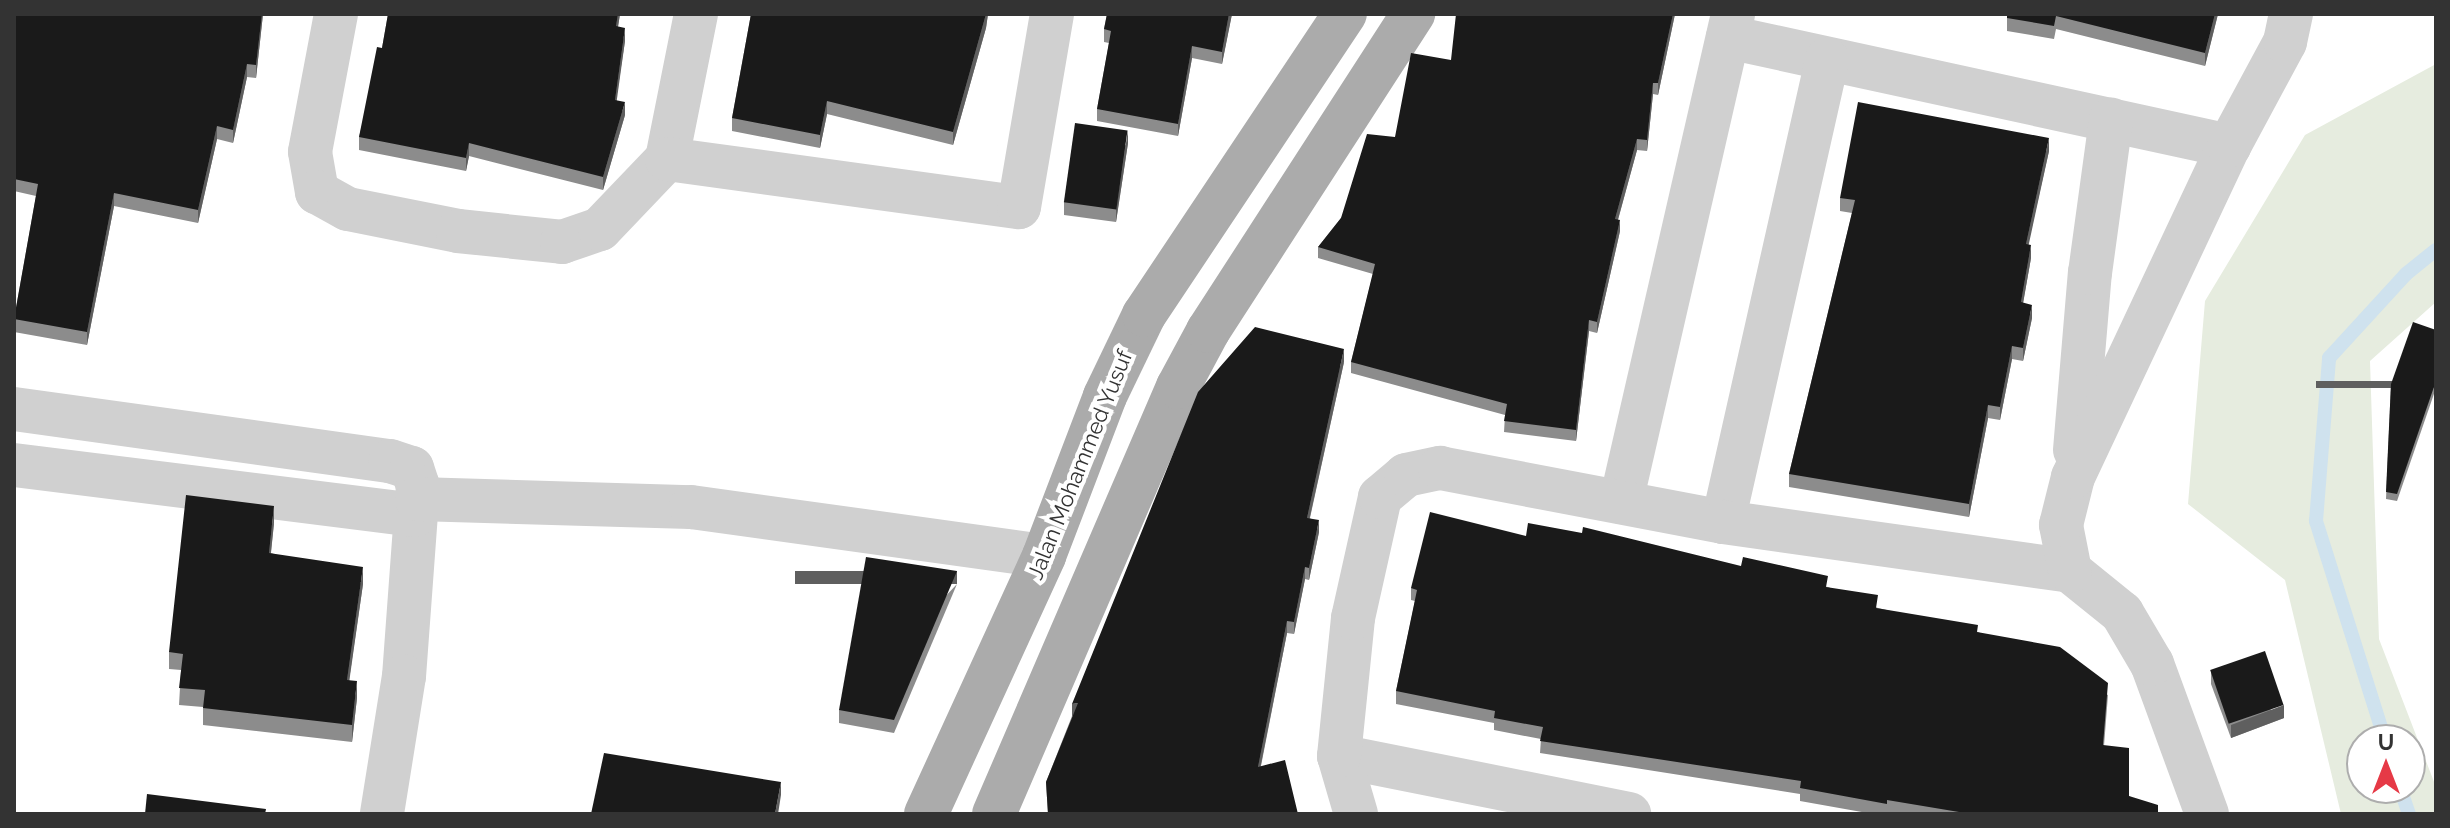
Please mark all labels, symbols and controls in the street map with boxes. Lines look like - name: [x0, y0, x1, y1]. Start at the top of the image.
- street label: Jalan Mohammed Yusuf: [1022, 346, 1138, 584]
- north arrow: [2346, 724, 2426, 804]
- text: U: [2378, 729, 2394, 755]

